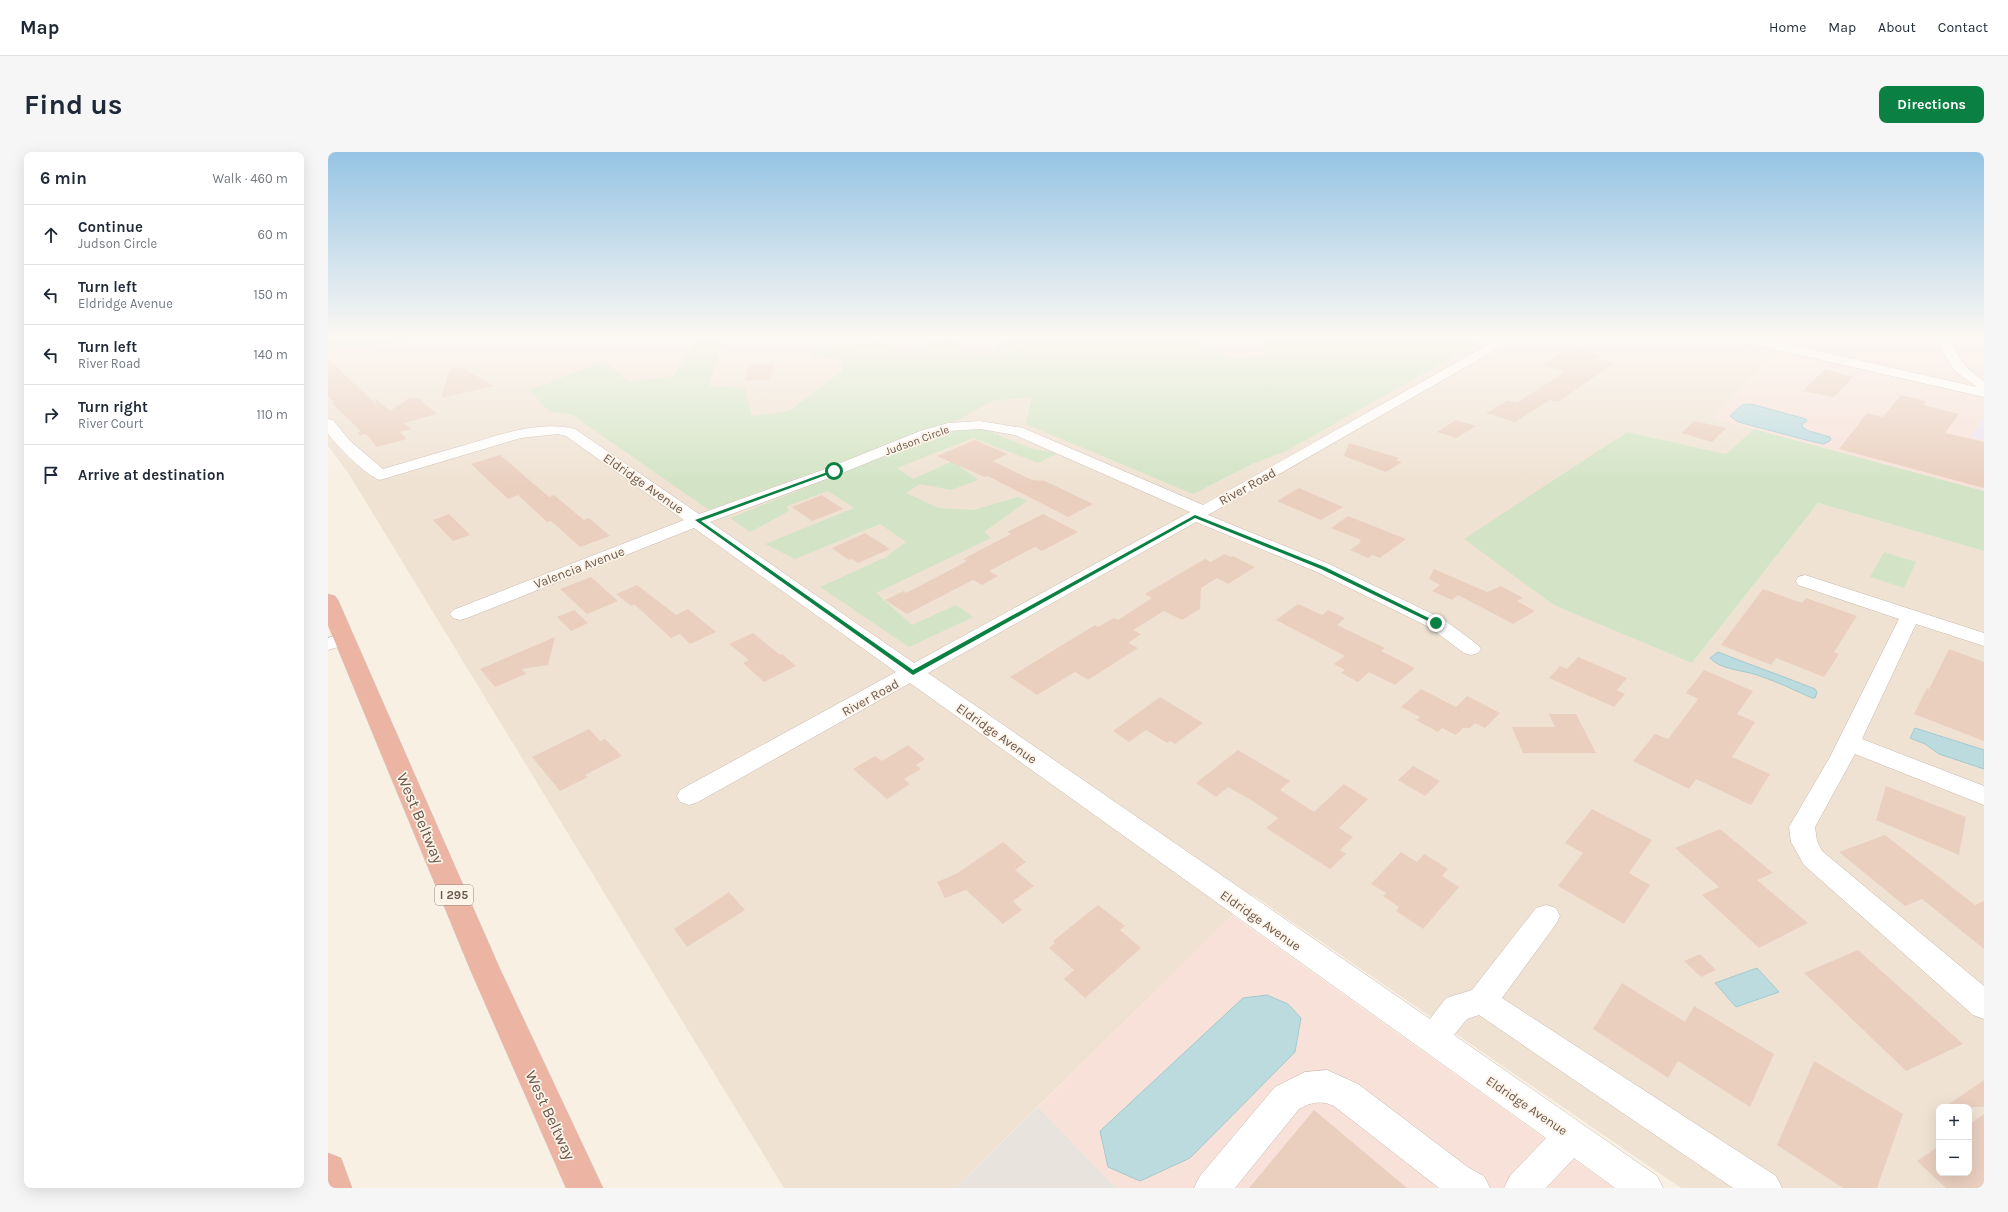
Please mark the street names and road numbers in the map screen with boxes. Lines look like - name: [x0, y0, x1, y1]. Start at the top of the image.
- street label: Judson Circle: [883, 423, 951, 458]
- street label: Eldridge Avenue: [601, 450, 687, 517]
- street label: River Road: [1216, 465, 1278, 508]
- street label: Valencia Avenue: [532, 543, 627, 592]
- street label: River Road: [839, 676, 901, 719]
- street label: Eldridge Avenue: [954, 700, 1040, 767]
- street label: West Beltway: [393, 770, 448, 867]
- road number: I 295: [435, 885, 473, 905]
- street label: Eldridge Avenue: [1218, 887, 1304, 954]
- street label: West Beltway: [521, 1067, 580, 1164]
- street label: Eldridge Avenue: [1483, 1073, 1570, 1138]

